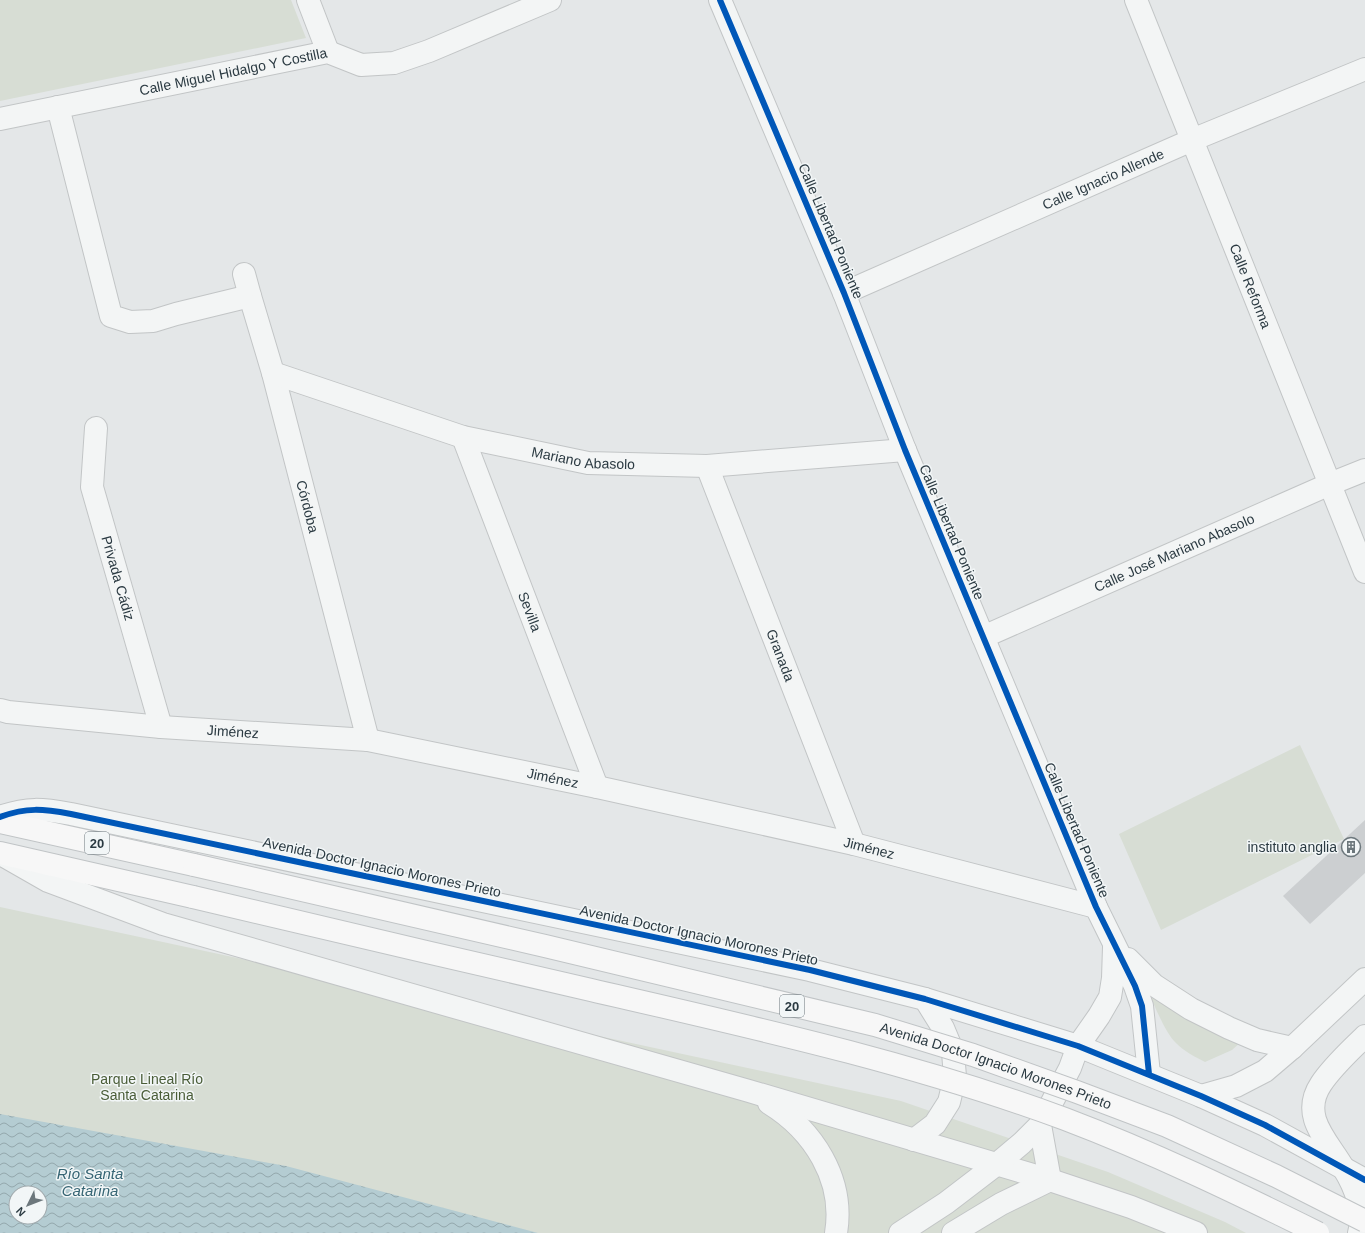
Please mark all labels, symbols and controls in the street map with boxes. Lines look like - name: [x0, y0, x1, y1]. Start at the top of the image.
- street label: Calle Miguel Hidalgo Y Costilla: [138, 44, 329, 98]
- street label: Calle Ignacio Allende: [1040, 145, 1166, 213]
- street label: Calle Libertad Poniente: [795, 161, 867, 301]
- street label: Calle Reforma: [1226, 241, 1275, 331]
- street label: Mariano Abasolo: [530, 443, 635, 472]
- street label: Calle Libertad Poniente: [916, 462, 988, 602]
- street label: Córdoba: [293, 478, 322, 535]
- street label: Calle José Mariano Abasolo: [1092, 510, 1257, 595]
- street label: Privada Cádiz: [98, 534, 138, 622]
- street label: Sevilla: [515, 589, 545, 634]
- street label: Granada: [763, 627, 798, 684]
- street label: Jiménez: [206, 722, 259, 741]
- street label: Calle Libertad Poniente: [1041, 760, 1113, 900]
- street label: Jiménez: [526, 765, 580, 791]
- road number: 20: [85, 832, 109, 854]
- street label: Avenida Doctor Ignacio Morones Prieto: [261, 834, 503, 900]
- street label: Jiménez: [842, 834, 896, 862]
- building icon: instituto anglia: [1340, 836, 1362, 858]
- place label: instituto anglia: [1247, 839, 1337, 855]
- street label: Avenida Doctor Ignacio Morones Prieto: [578, 902, 820, 968]
- road number: 20: [780, 995, 804, 1017]
- street label: Avenida Doctor Ignacio Morones Prieto: [878, 1019, 1114, 1112]
- park label: Parque Lineal Río Santa Catarina: [91, 1071, 203, 1103]
- water label: Río Santa Catarina: [57, 1165, 123, 1199]
- north arrow: [8, 1185, 48, 1225]
- text: N: [14, 1205, 28, 1219]

